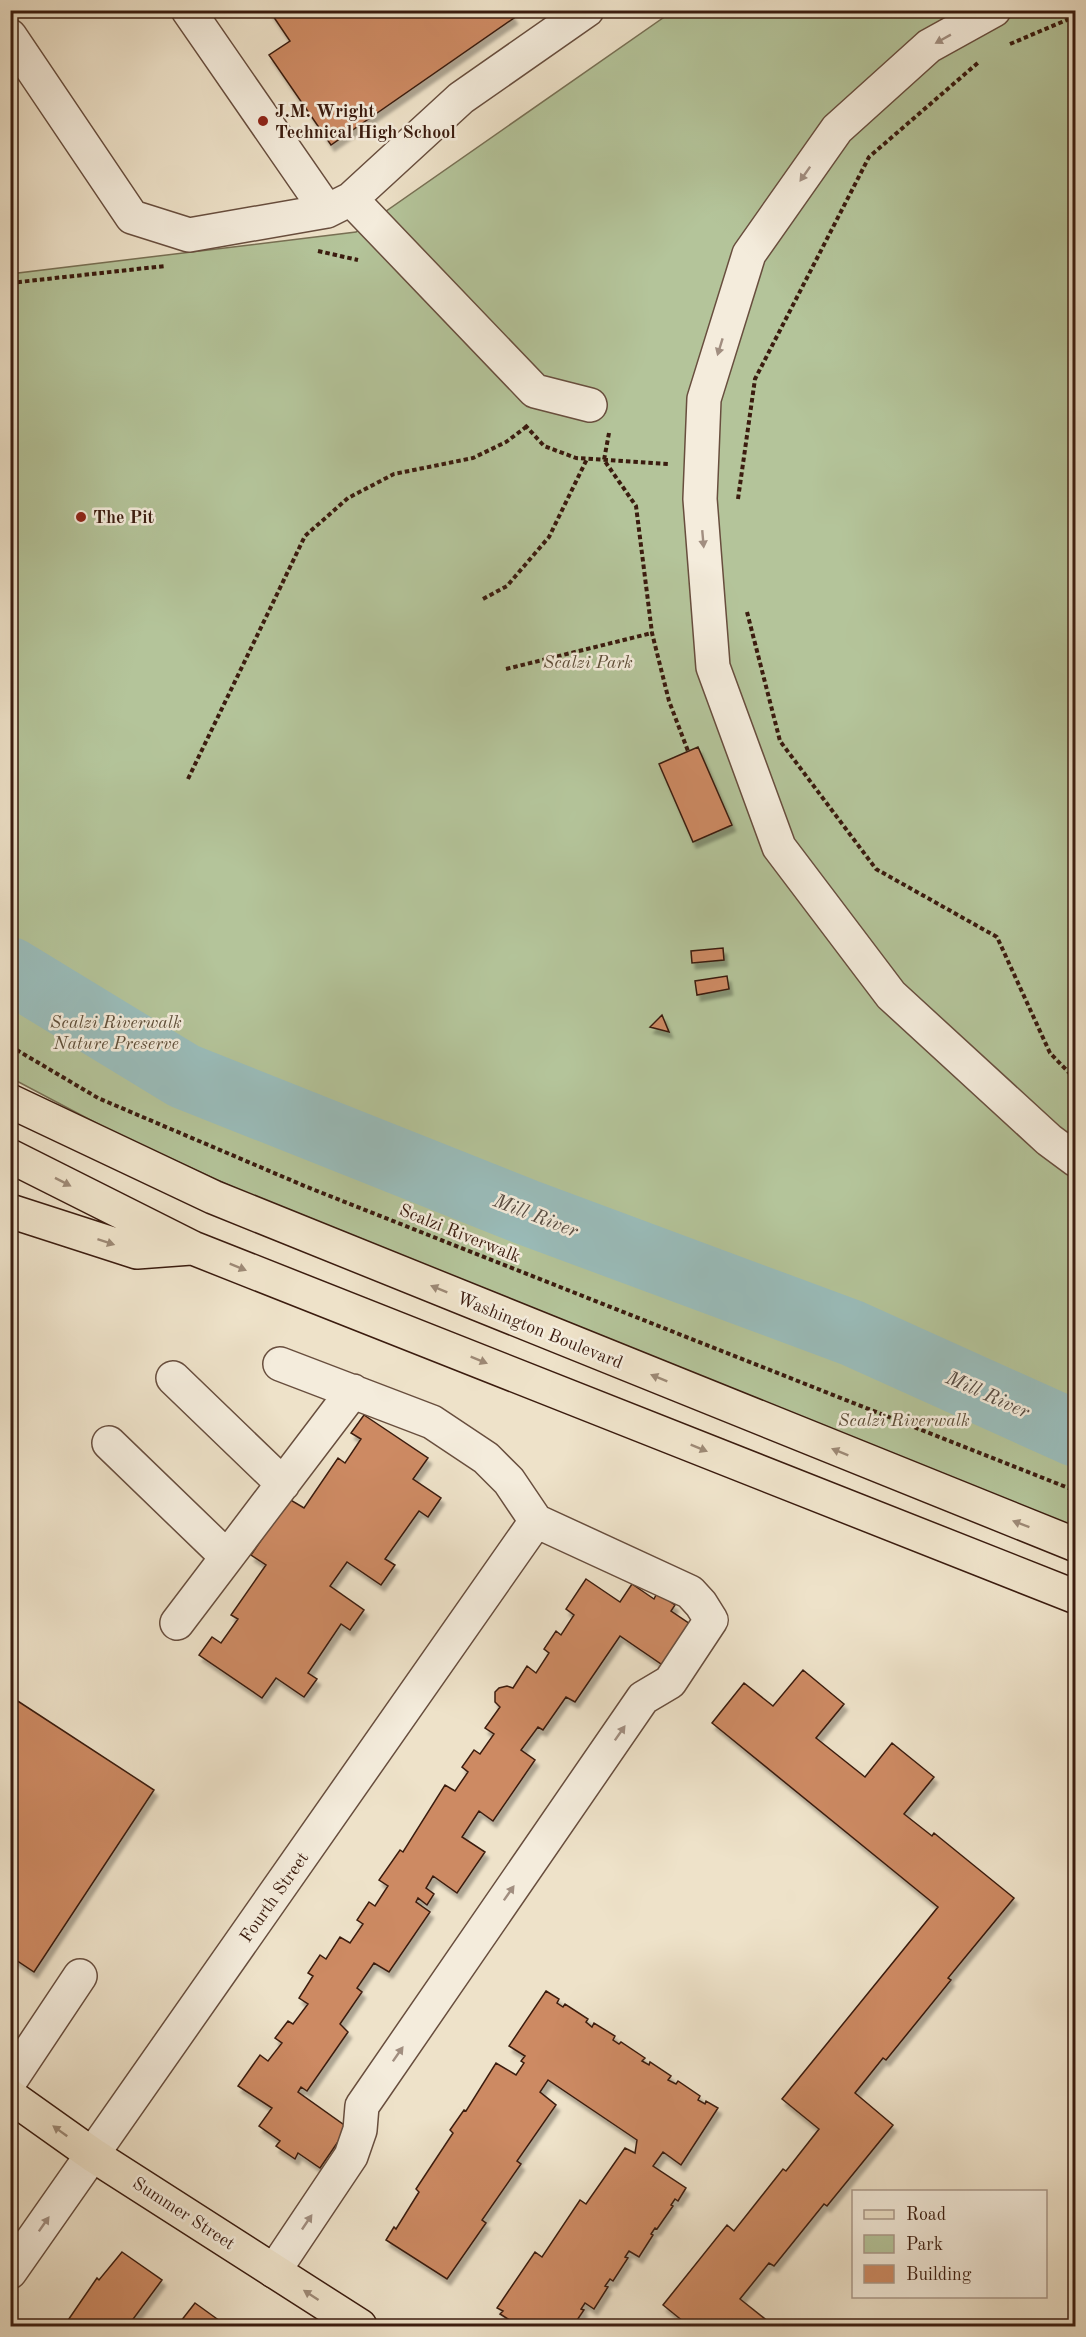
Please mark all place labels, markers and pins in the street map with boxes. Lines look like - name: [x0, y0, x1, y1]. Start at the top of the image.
- place label: J.M. Wright Technical High School: [275, 103, 456, 142]
- marker: J.M. Wright Technical High School: [256, 114, 270, 128]
- place label: The Pit: [93, 509, 154, 527]
- marker: The Pit: [74, 510, 88, 524]

